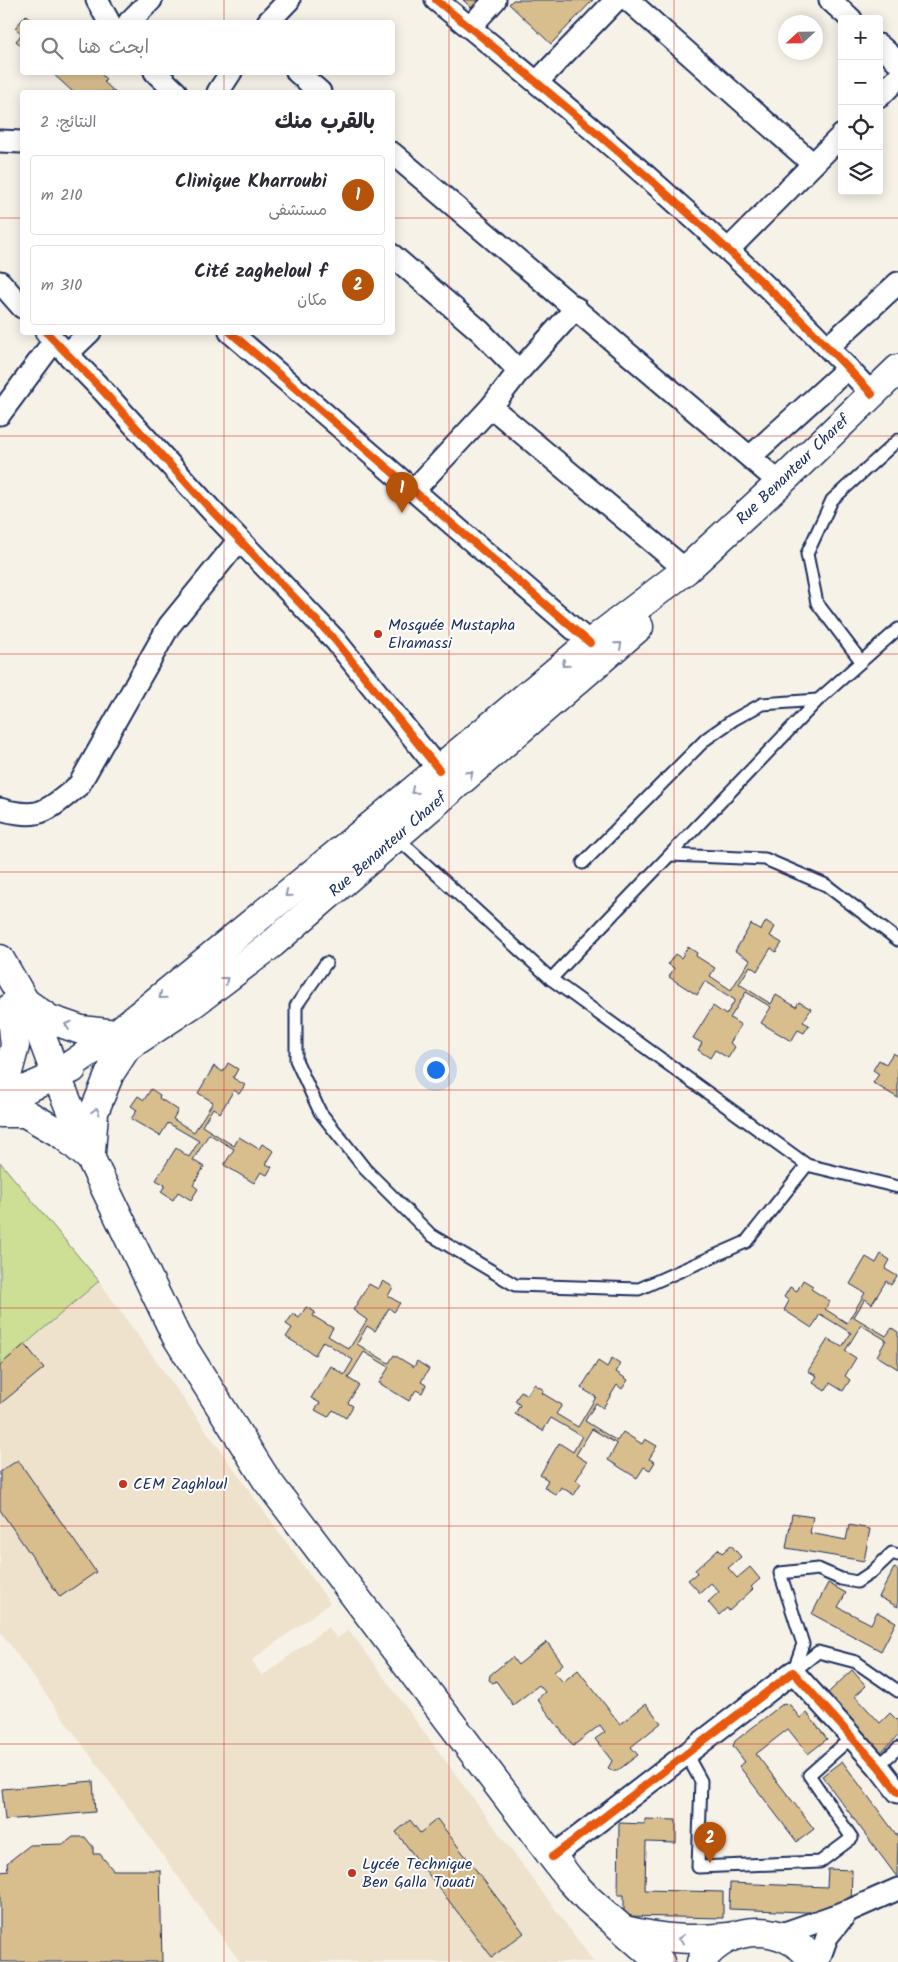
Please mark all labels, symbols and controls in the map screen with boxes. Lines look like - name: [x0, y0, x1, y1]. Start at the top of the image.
- north arrow: [778, 15, 823, 60]
- map controls: [838, 15, 883, 195]
- button: +: [838, 15, 883, 60]
- search box: [20, 20, 395, 75]
- text: ابحث هنا: [78, 33, 149, 63]
- icon: search: [38, 34, 66, 62]
- button: −: [838, 60, 883, 105]
- button: locate: [838, 105, 883, 150]
- text: بالقرب منك: [275, 106, 375, 139]
- text: النتائج: 2: [40, 110, 97, 135]
- button: layers: [838, 150, 883, 195]
- text: Clinique Kharroubi: [175, 167, 327, 197]
- text: 210 m: [41, 183, 83, 208]
- text: 1: [356, 183, 360, 208]
- text: مستشفى: [268, 198, 327, 223]
- text: Cité zagheloul f: [194, 257, 327, 287]
- text: 310 m: [41, 273, 82, 298]
- text: 2: [353, 273, 363, 298]
- text: مكان: [297, 288, 327, 313]
- street label: Rue Benanteur Charef: [731, 408, 857, 531]
- pin: 1: [386, 472, 418, 513]
- place label: Mosquée Mustapha Elramassi: [388, 613, 515, 656]
- marker: Mosquée Mustapha Elramassi: [372, 628, 384, 640]
- one-way arrow: [613, 641, 622, 650]
- one-way arrow: [562, 658, 571, 667]
- one-way arrow: [464, 771, 473, 780]
- street label: Rue Benanteur Charef: [323, 785, 454, 904]
- one-way arrow: [410, 785, 419, 794]
- one-way arrow: [285, 888, 294, 896]
- one-way arrow: [219, 977, 229, 986]
- one-way arrow: [159, 991, 168, 999]
- one-way arrow: [65, 1021, 73, 1031]
- your location: [423, 1057, 449, 1083]
- one-way arrow: [90, 1107, 100, 1115]
- place label: CEM Zaghloul: [133, 1472, 227, 1497]
- marker: CEM Zaghloul: [117, 1478, 129, 1490]
- pin: 2: [694, 1822, 726, 1863]
- place label: Lycée Technique Ben Galla Touati: [362, 1852, 476, 1895]
- marker: Lycée Technique Ben Galla Touati: [346, 1867, 358, 1879]
- one-way arrow: [677, 1934, 685, 1945]

